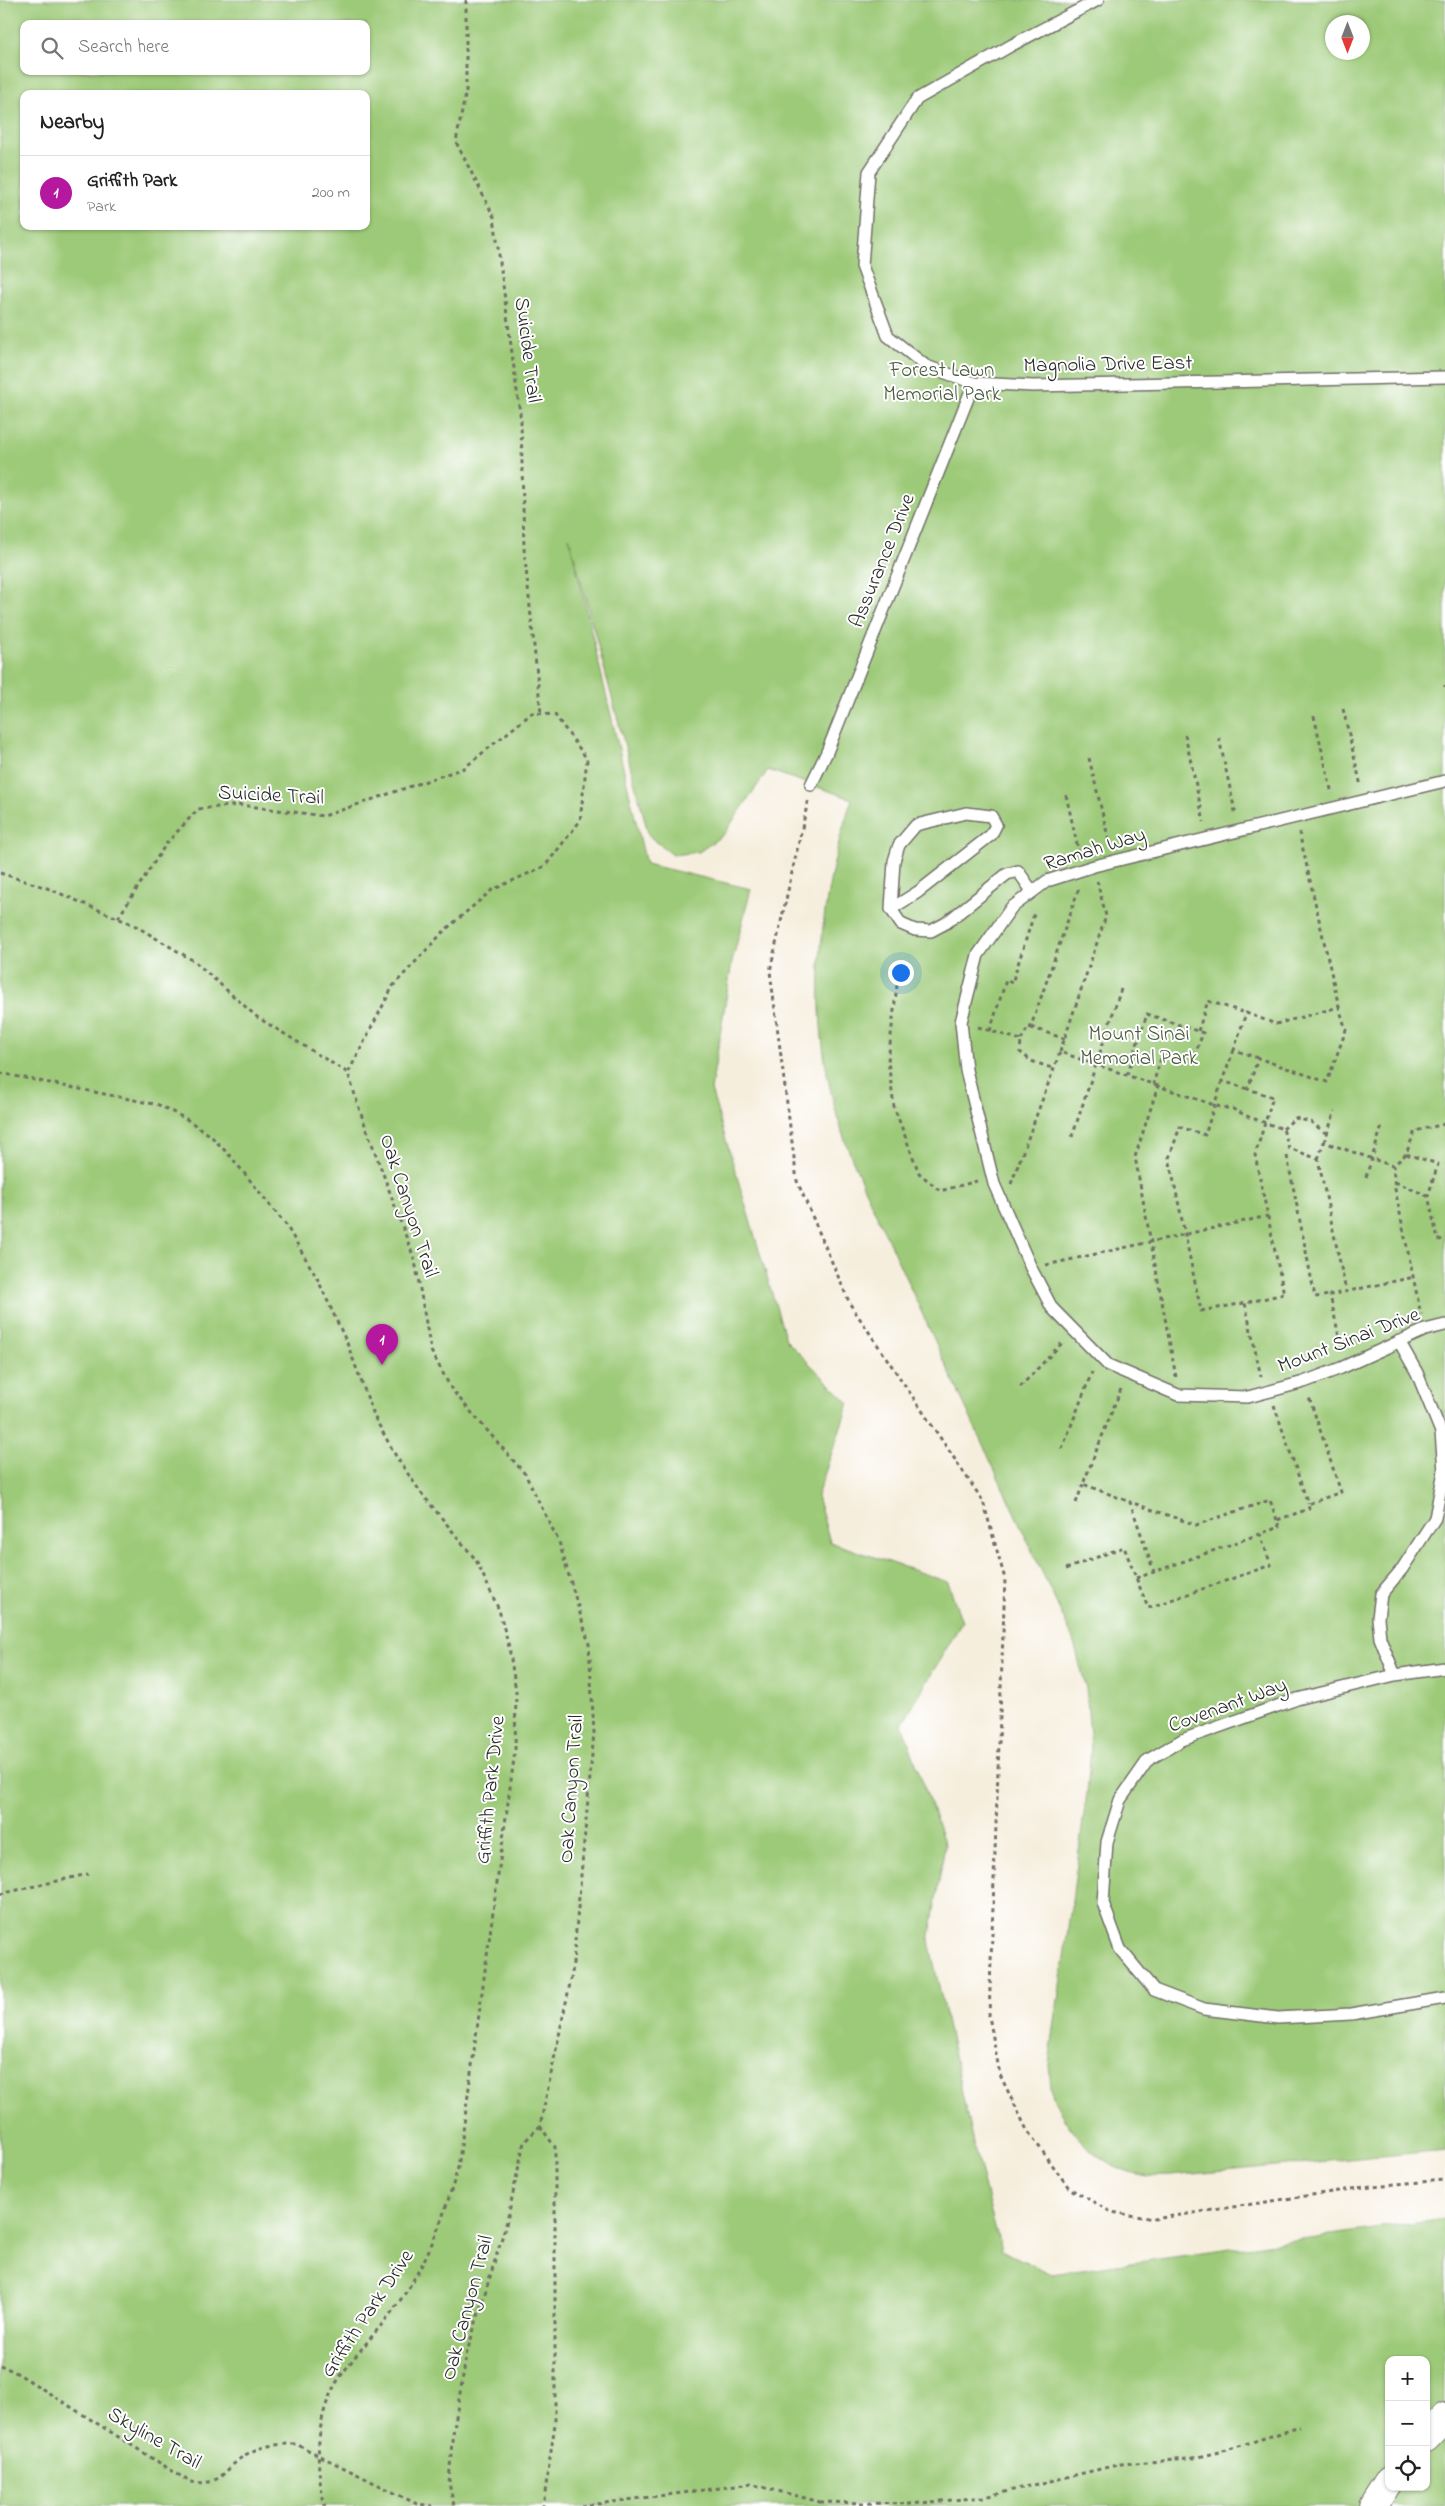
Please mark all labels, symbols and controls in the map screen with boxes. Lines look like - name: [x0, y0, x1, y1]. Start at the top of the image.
- north arrow: [1325, 15, 1370, 60]
- search box: [20, 20, 370, 75]
- icon: search: [38, 34, 66, 62]
- text: Search here: [78, 34, 169, 61]
- text: Nearby: [40, 108, 104, 138]
- text: Griffith Park: [87, 168, 177, 195]
- text: 1: [53, 181, 59, 205]
- text: 200 m: [312, 181, 350, 205]
- text: Park: [87, 195, 116, 219]
- street label: Suicide Trail: [506, 296, 548, 404]
- street label: Magnolia Drive East: [1023, 349, 1193, 383]
- park label: Forest Lawn Memorial Park: [883, 356, 1002, 410]
- street label: Assurance Drive: [842, 489, 924, 633]
- street label: Suicide Trail: [217, 778, 325, 814]
- street label: Ramah Way: [1040, 820, 1150, 882]
- your location: [888, 960, 914, 986]
- park label: Mount Sinai Memorial Park: [1080, 1020, 1199, 1074]
- street label: Oak Canyon Trail: [369, 1131, 445, 1282]
- street label: Mount Sinai Drive: [1274, 1300, 1425, 1382]
- pin: 1: [366, 1324, 398, 1365]
- street label: Covenant Way: [1164, 1671, 1292, 1743]
- street label: Griffith Park Drive: [468, 1714, 514, 1866]
- street label: Oak Canyon Trail: [552, 1714, 594, 1864]
- street label: Oak Canyon Trail: [434, 2232, 504, 2384]
- street label: Griffith Park Drive: [314, 2243, 422, 2384]
- map controls: [1385, 2356, 1430, 2491]
- button: +: [1385, 2356, 1430, 2401]
- street label: Skyline Trail: [101, 2400, 206, 2480]
- button: −: [1385, 2401, 1430, 2446]
- button: locate: [1385, 2446, 1430, 2491]

